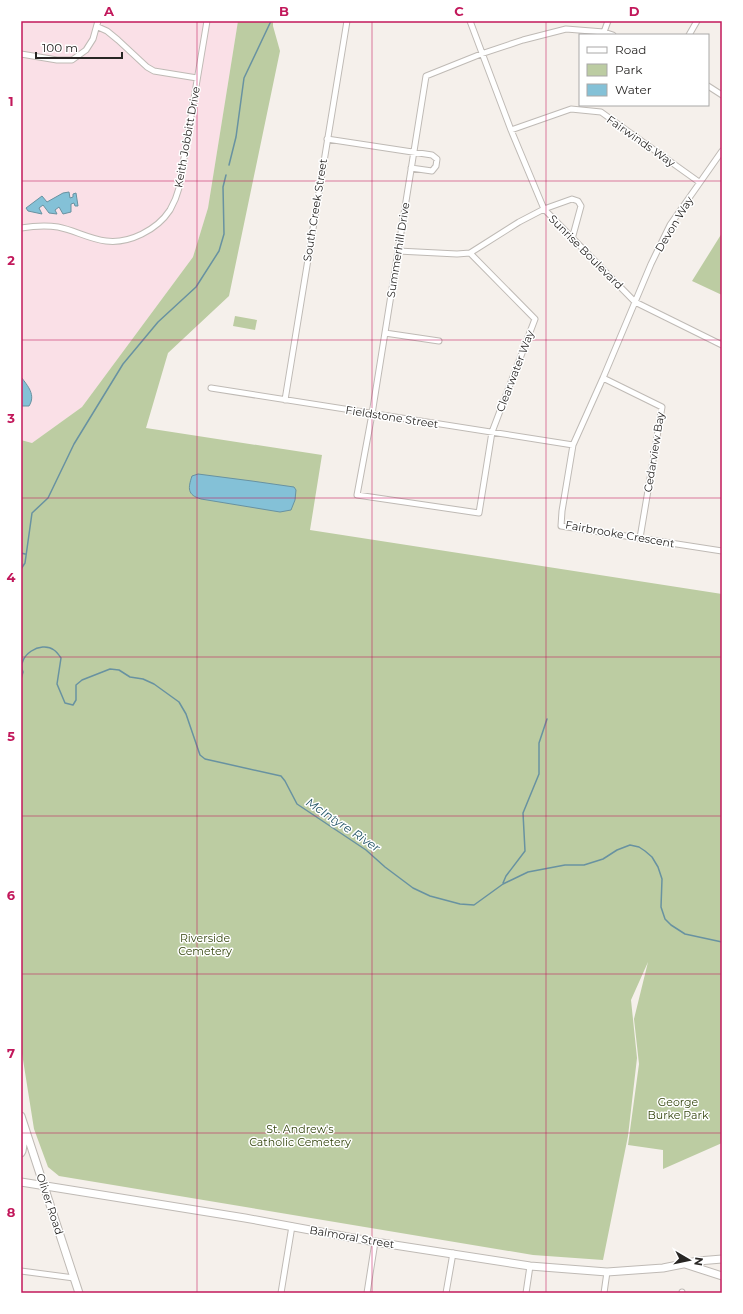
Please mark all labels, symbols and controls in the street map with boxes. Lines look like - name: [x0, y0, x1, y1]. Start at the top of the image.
- text: A: [103, 3, 115, 19]
- text: B: [279, 3, 289, 19]
- text: C: [454, 3, 464, 19]
- text: D: [629, 3, 640, 19]
- scale bar: [36, 34, 122, 60]
- legend: [579, 34, 709, 106]
- text: 100 m: [42, 40, 78, 55]
- text: Road: [615, 42, 646, 57]
- text: Park: [615, 62, 643, 77]
- text: Water: [615, 82, 652, 97]
- street label: Keith Jobbitt Drive: [171, 85, 203, 189]
- text: 1: [8, 93, 14, 109]
- street label: Fairwinds Way: [604, 112, 678, 170]
- street label: South Creek Street: [300, 157, 330, 262]
- street label: Devon Way: [652, 194, 696, 254]
- street label: Summerhill Drive: [384, 201, 413, 299]
- street label: Sunrise Boulevard: [546, 212, 626, 292]
- text: 2: [7, 252, 15, 268]
- street label: Clearwater Way: [493, 328, 537, 414]
- street label: Fieldstone Street: [345, 403, 440, 431]
- text: 3: [6, 410, 15, 426]
- street label: Cedarview Bay: [641, 411, 667, 493]
- street label: Fairbrooke Crescent: [564, 518, 676, 551]
- text: 4: [7, 569, 16, 585]
- text: 5: [7, 728, 15, 744]
- water label: McIntyre River: [303, 794, 383, 855]
- text: 6: [7, 887, 16, 903]
- park label: Riverside Cemetery: [178, 931, 232, 958]
- text: 7: [7, 1045, 15, 1061]
- park label: George Burke Park: [647, 1095, 709, 1122]
- park label: St. Andrew's Catholic Cemetery: [249, 1122, 351, 1149]
- street label: Oliver Road: [34, 1172, 66, 1236]
- text: 8: [7, 1204, 16, 1220]
- street label: Balmoral Street: [308, 1223, 396, 1251]
- north arrow: [669, 1240, 709, 1280]
- text: N: [691, 1256, 706, 1267]

